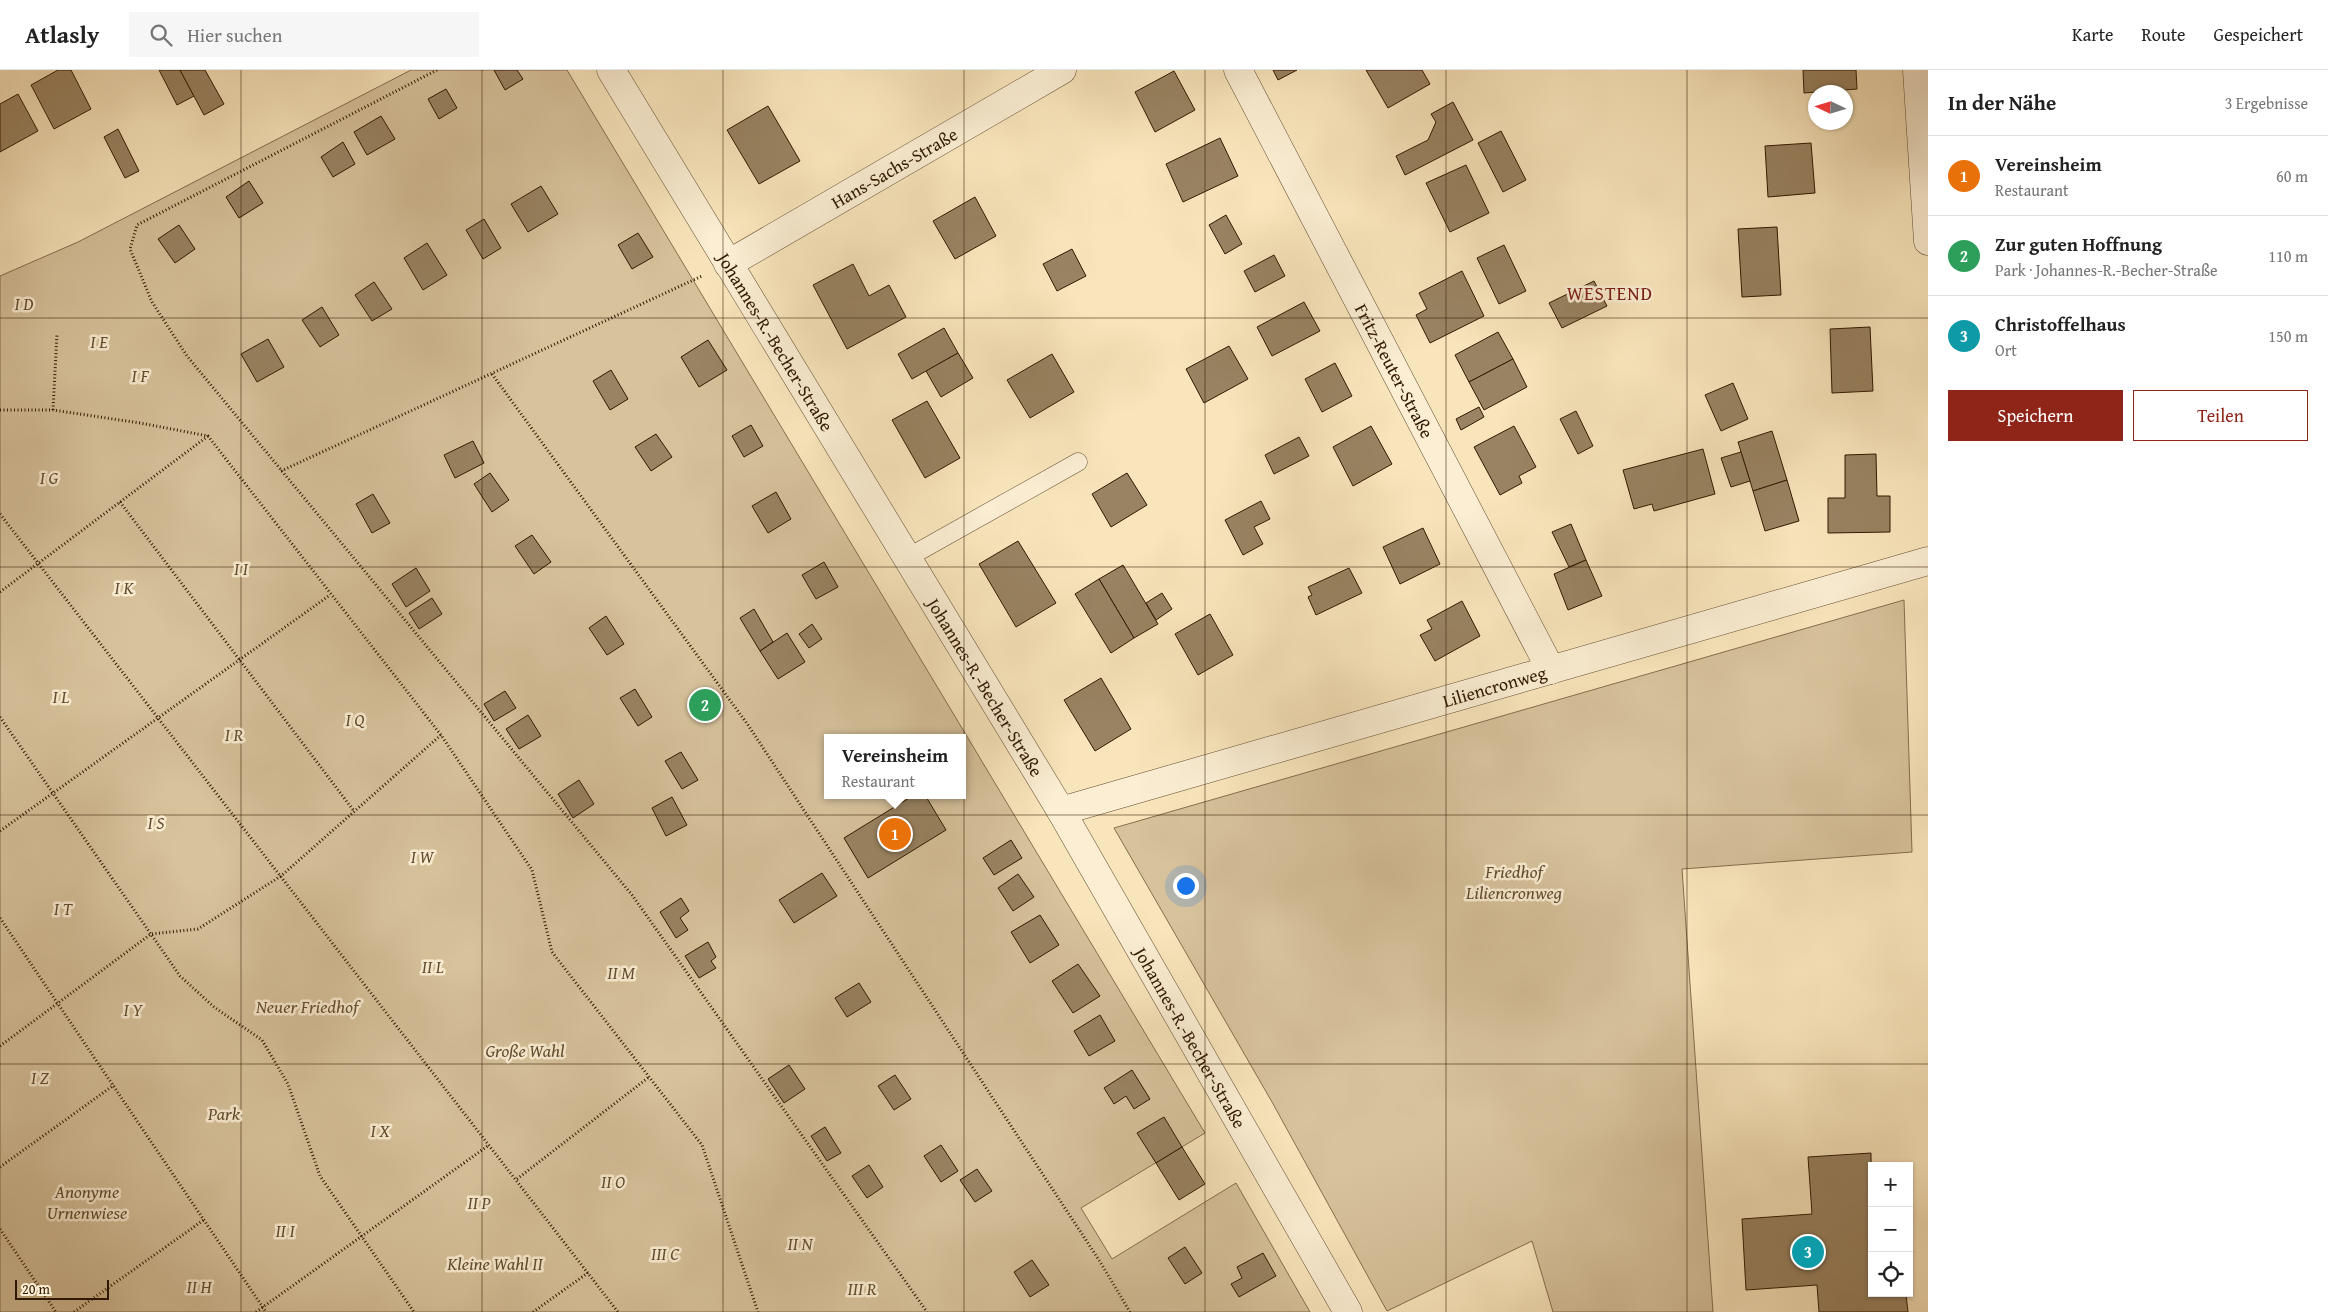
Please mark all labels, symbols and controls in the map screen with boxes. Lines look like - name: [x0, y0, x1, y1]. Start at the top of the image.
- search box: [129, 12, 479, 57]
- text: Atlasly: [25, 17, 99, 52]
- icon: search: [147, 21, 175, 49]
- text: Hier suchen: [187, 21, 282, 49]
- text: Karte: [2072, 21, 2113, 48]
- text: Route: [2141, 21, 2186, 48]
- text: Gespeichert: [2214, 21, 2303, 48]
- north arrow: [1808, 85, 1853, 130]
- text: In der Nähe: [1948, 87, 2056, 118]
- text: 3 Ergebnisse: [2225, 91, 2308, 115]
- street label: Hans-Sachs-Straße: [826, 120, 962, 215]
- text: Vereinsheim: [1995, 150, 2102, 178]
- text: 1: [1960, 164, 1968, 188]
- text: 60 m: [2276, 164, 2308, 188]
- text: Restaurant: [1995, 178, 2069, 202]
- text: Zur guten Hoffnung: [1995, 230, 2162, 258]
- text: 2: [1960, 244, 1968, 268]
- text: 110 m: [2268, 244, 2308, 268]
- street label: Johannes-R.-Becher-Straße: [710, 246, 841, 436]
- text: Park · Johannes-R.-Becher-Straße: [1995, 258, 2218, 282]
- district label: WESTEND: [1567, 279, 1653, 307]
- park label: I D: [15, 290, 33, 317]
- street label: Fritz-Reuter-Straße: [1348, 298, 1441, 443]
- text: Christoffelhaus: [1995, 310, 2126, 338]
- text: 3: [1960, 324, 1968, 348]
- text: 150 m: [2268, 324, 2308, 348]
- park label: I E: [90, 328, 108, 355]
- text: Ort: [1995, 338, 2017, 362]
- park label: I F: [132, 362, 149, 389]
- button: Speichern: [1948, 390, 2123, 441]
- button: Teilen: [2133, 390, 2308, 441]
- park label: I G: [40, 464, 59, 491]
- park label: I I: [234, 555, 249, 582]
- park label: I K: [115, 574, 134, 601]
- street label: Johannes-R.-Becher-Straße: [920, 591, 1050, 782]
- street label: Liliencronweg: [1439, 658, 1549, 714]
- park label: I L: [52, 683, 70, 710]
- pin: 2: [689, 686, 721, 724]
- park label: I Q: [346, 706, 365, 733]
- park label: I R: [225, 721, 244, 748]
- popup: [824, 734, 966, 799]
- text: Vereinsheim: [842, 741, 948, 769]
- text: Restaurant: [842, 769, 915, 793]
- park label: I S: [148, 809, 164, 836]
- pin: 1: [879, 815, 911, 853]
- park label: I W: [411, 843, 434, 870]
- park label: Friedhof Liliencronweg: [1465, 858, 1562, 906]
- your location: [1173, 873, 1199, 899]
- park label: I T: [54, 895, 74, 922]
- street label: Johannes-R.-Becher-Straße: [1127, 940, 1253, 1133]
- park label: II L: [422, 953, 444, 980]
- park label: II M: [607, 959, 635, 986]
- park label: Neuer Friedhof: [255, 993, 362, 1020]
- park label: I Y: [124, 996, 143, 1023]
- park label: Große Wahl: [485, 1037, 565, 1064]
- park label: I Z: [31, 1064, 50, 1091]
- park label: Park: [207, 1100, 241, 1127]
- park label: I X: [370, 1117, 390, 1144]
- map controls: [1868, 1162, 1913, 1297]
- button: +: [1868, 1162, 1913, 1207]
- park label: II O: [601, 1168, 625, 1195]
- park label: Anonyme Urnenwiese: [47, 1178, 127, 1226]
- park label: II P: [468, 1189, 491, 1216]
- button: −: [1868, 1207, 1913, 1252]
- park label: II I: [275, 1217, 295, 1244]
- park label: II N: [788, 1230, 814, 1257]
- pin: 3: [1792, 1233, 1824, 1271]
- park label: III C: [651, 1240, 680, 1267]
- park label: Kleine Wahl II: [446, 1250, 544, 1277]
- button: locate: [1868, 1252, 1913, 1297]
- park label: II H: [186, 1273, 212, 1300]
- park label: III R: [848, 1275, 877, 1302]
- scale bar: [15, 1277, 109, 1300]
- text: 20 m: [22, 1279, 50, 1299]

